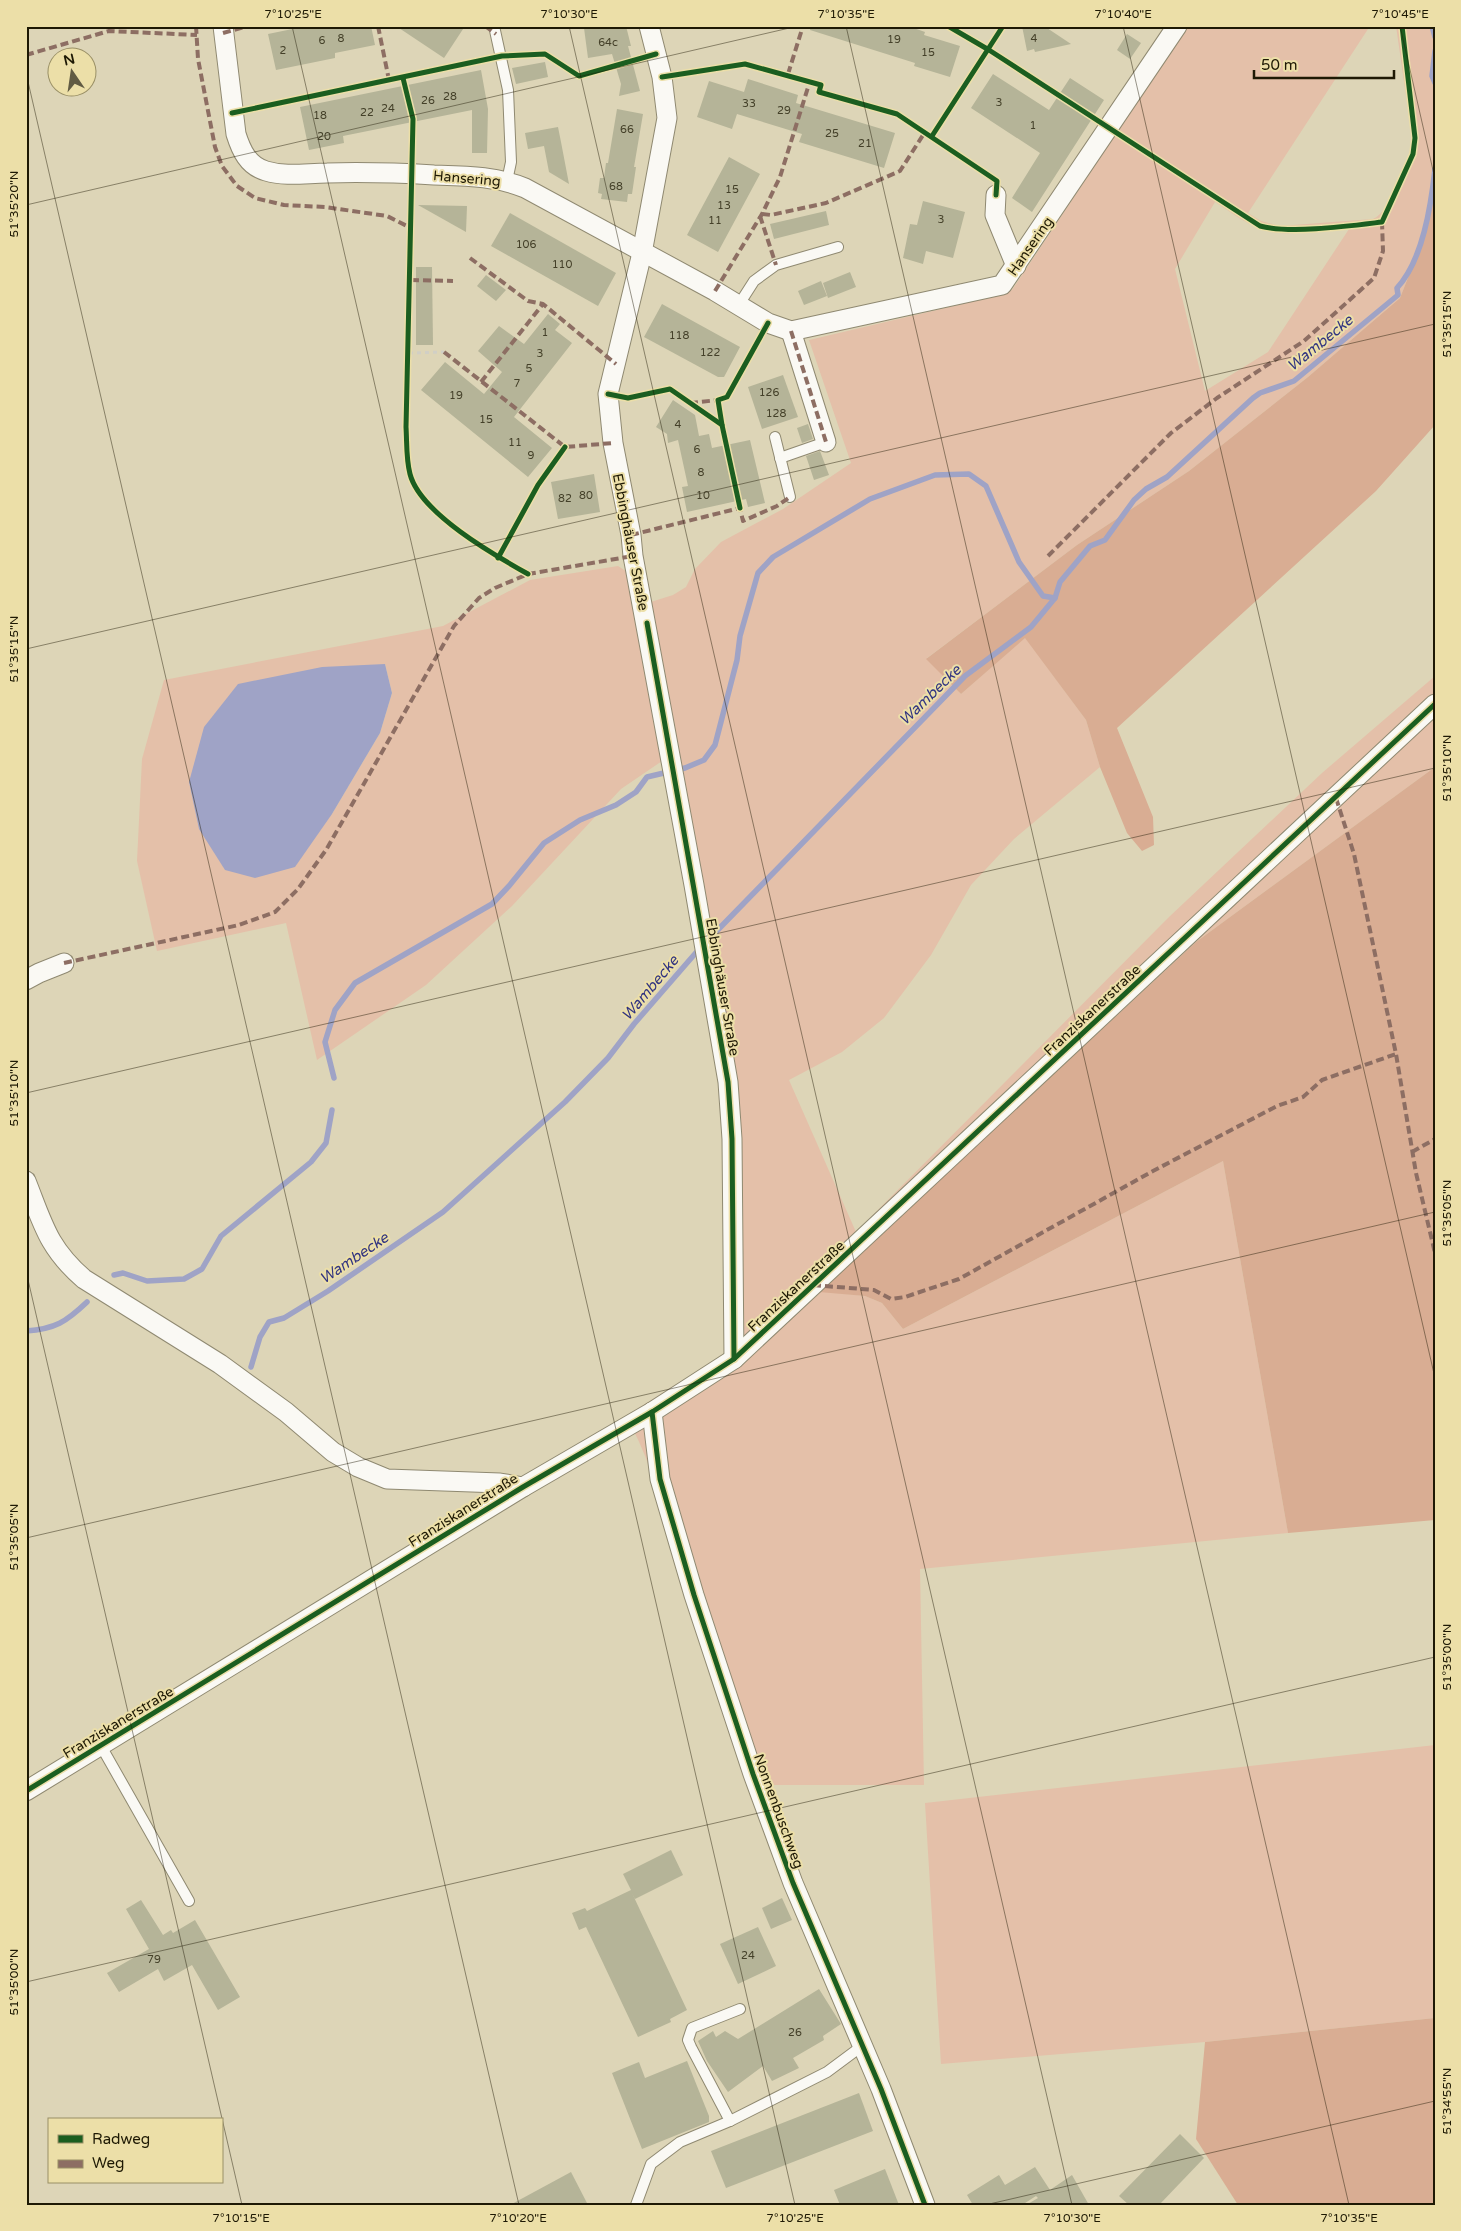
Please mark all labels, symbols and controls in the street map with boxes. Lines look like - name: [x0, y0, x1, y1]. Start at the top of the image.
- text: 7°10'25"E: [264, 7, 322, 21]
- text: 7°10'30"E: [540, 7, 598, 21]
- text: 7°10'35"E: [817, 7, 875, 21]
- text: 7°10'40"E: [1094, 7, 1152, 21]
- text: 7°10'45"E: [1371, 7, 1429, 21]
- house number: 8: [338, 32, 345, 45]
- house number: 4: [1031, 32, 1038, 45]
- house number: 19: [887, 33, 901, 46]
- house number: 6: [319, 34, 326, 47]
- house number: 64c: [598, 36, 618, 49]
- house number: 2: [280, 44, 287, 57]
- house number: 15: [921, 46, 935, 59]
- north arrow: [48, 48, 98, 98]
- scale bar: [1254, 48, 1394, 80]
- text: N: [62, 50, 77, 69]
- text: 50 m: [1261, 56, 1298, 74]
- house number: 28: [443, 90, 457, 103]
- house number: 26: [421, 94, 435, 107]
- house number: 3: [996, 96, 1003, 109]
- house number: 33: [742, 97, 756, 110]
- house number: 24: [381, 102, 395, 115]
- house number: 29: [777, 104, 791, 117]
- house number: 22: [360, 106, 374, 119]
- house number: 18: [313, 109, 327, 122]
- house number: 1: [1030, 119, 1036, 132]
- house number: 66: [620, 123, 634, 136]
- house number: 25: [825, 127, 839, 140]
- house number: 20: [317, 130, 331, 143]
- house number: 21: [858, 137, 872, 150]
- street label: Hansering: [432, 167, 501, 190]
- text: 51°35'20"N: [7, 171, 21, 238]
- house number: 68: [609, 180, 623, 193]
- house number: 15: [725, 183, 739, 196]
- house number: 13: [717, 199, 731, 212]
- house number: 3: [938, 213, 945, 226]
- house number: 11: [708, 214, 722, 227]
- street label: Hansering: [1004, 214, 1057, 279]
- house number: 106: [516, 238, 536, 251]
- house number: 110: [552, 258, 572, 271]
- text: 51°35'15"N: [1440, 291, 1454, 358]
- water label: Wambecke: [1284, 310, 1358, 375]
- house number: 1: [542, 326, 548, 339]
- house number: 118: [669, 329, 689, 342]
- house number: 122: [700, 346, 720, 359]
- house number: 3: [537, 347, 544, 360]
- house number: 5: [526, 362, 533, 375]
- house number: 7: [514, 377, 521, 390]
- house number: 126: [759, 386, 779, 399]
- house number: 19: [449, 389, 463, 402]
- house number: 128: [766, 407, 786, 420]
- house number: 15: [479, 413, 493, 426]
- house number: 4: [675, 418, 682, 431]
- house number: 11: [508, 436, 522, 449]
- house number: 6: [694, 443, 701, 456]
- house number: 9: [528, 449, 535, 462]
- house number: 8: [698, 466, 705, 479]
- street label: Ebbinghäuser Straße: [609, 472, 652, 612]
- house number: 80: [579, 489, 593, 502]
- house number: 10: [696, 489, 710, 502]
- house number: 82: [558, 492, 572, 505]
- text: 51°35'15"N: [7, 616, 21, 683]
- water label: Wambecke: [895, 660, 966, 729]
- text: 51°35'10"N: [1440, 735, 1454, 802]
- street label: Ebbinghäuser Straße: [702, 917, 743, 1057]
- water label: Wambecke: [618, 951, 683, 1024]
- street label: Franziskanerstraße: [1040, 961, 1144, 1060]
- text: 51°35'10"N: [7, 1060, 21, 1127]
- text: 51°35'05"N: [1440, 1180, 1454, 1247]
- water label: Wambecke: [316, 1228, 393, 1288]
- street label: Franziskanerstraße: [744, 1237, 848, 1336]
- street label: Franziskanerstraße: [405, 1470, 521, 1551]
- text: 51°35'05"N: [7, 1504, 21, 1571]
- text: 51°35'00"N: [1440, 1624, 1454, 1691]
- street label: Franziskanerstraße: [60, 1683, 177, 1762]
- street label: Nonnenbuschweg: [750, 1752, 807, 1871]
- text: 51°35'00"N: [7, 1949, 21, 2016]
- house number: 24: [741, 1949, 755, 1962]
- house number: 79: [147, 1953, 161, 1966]
- house number: 26: [788, 2026, 802, 2039]
- text: 51°34'55"N: [1440, 2068, 1454, 2135]
- legend: [48, 2118, 222, 2184]
- text: Radweg: [92, 2130, 150, 2148]
- text: Weg: [92, 2154, 124, 2172]
- text: 7°10'15"E: [212, 2211, 270, 2225]
- text: 7°10'20"E: [489, 2211, 547, 2225]
- text: 7°10'25"E: [766, 2211, 824, 2225]
- text: 7°10'30"E: [1043, 2211, 1101, 2225]
- text: 7°10'35"E: [1320, 2211, 1378, 2225]

